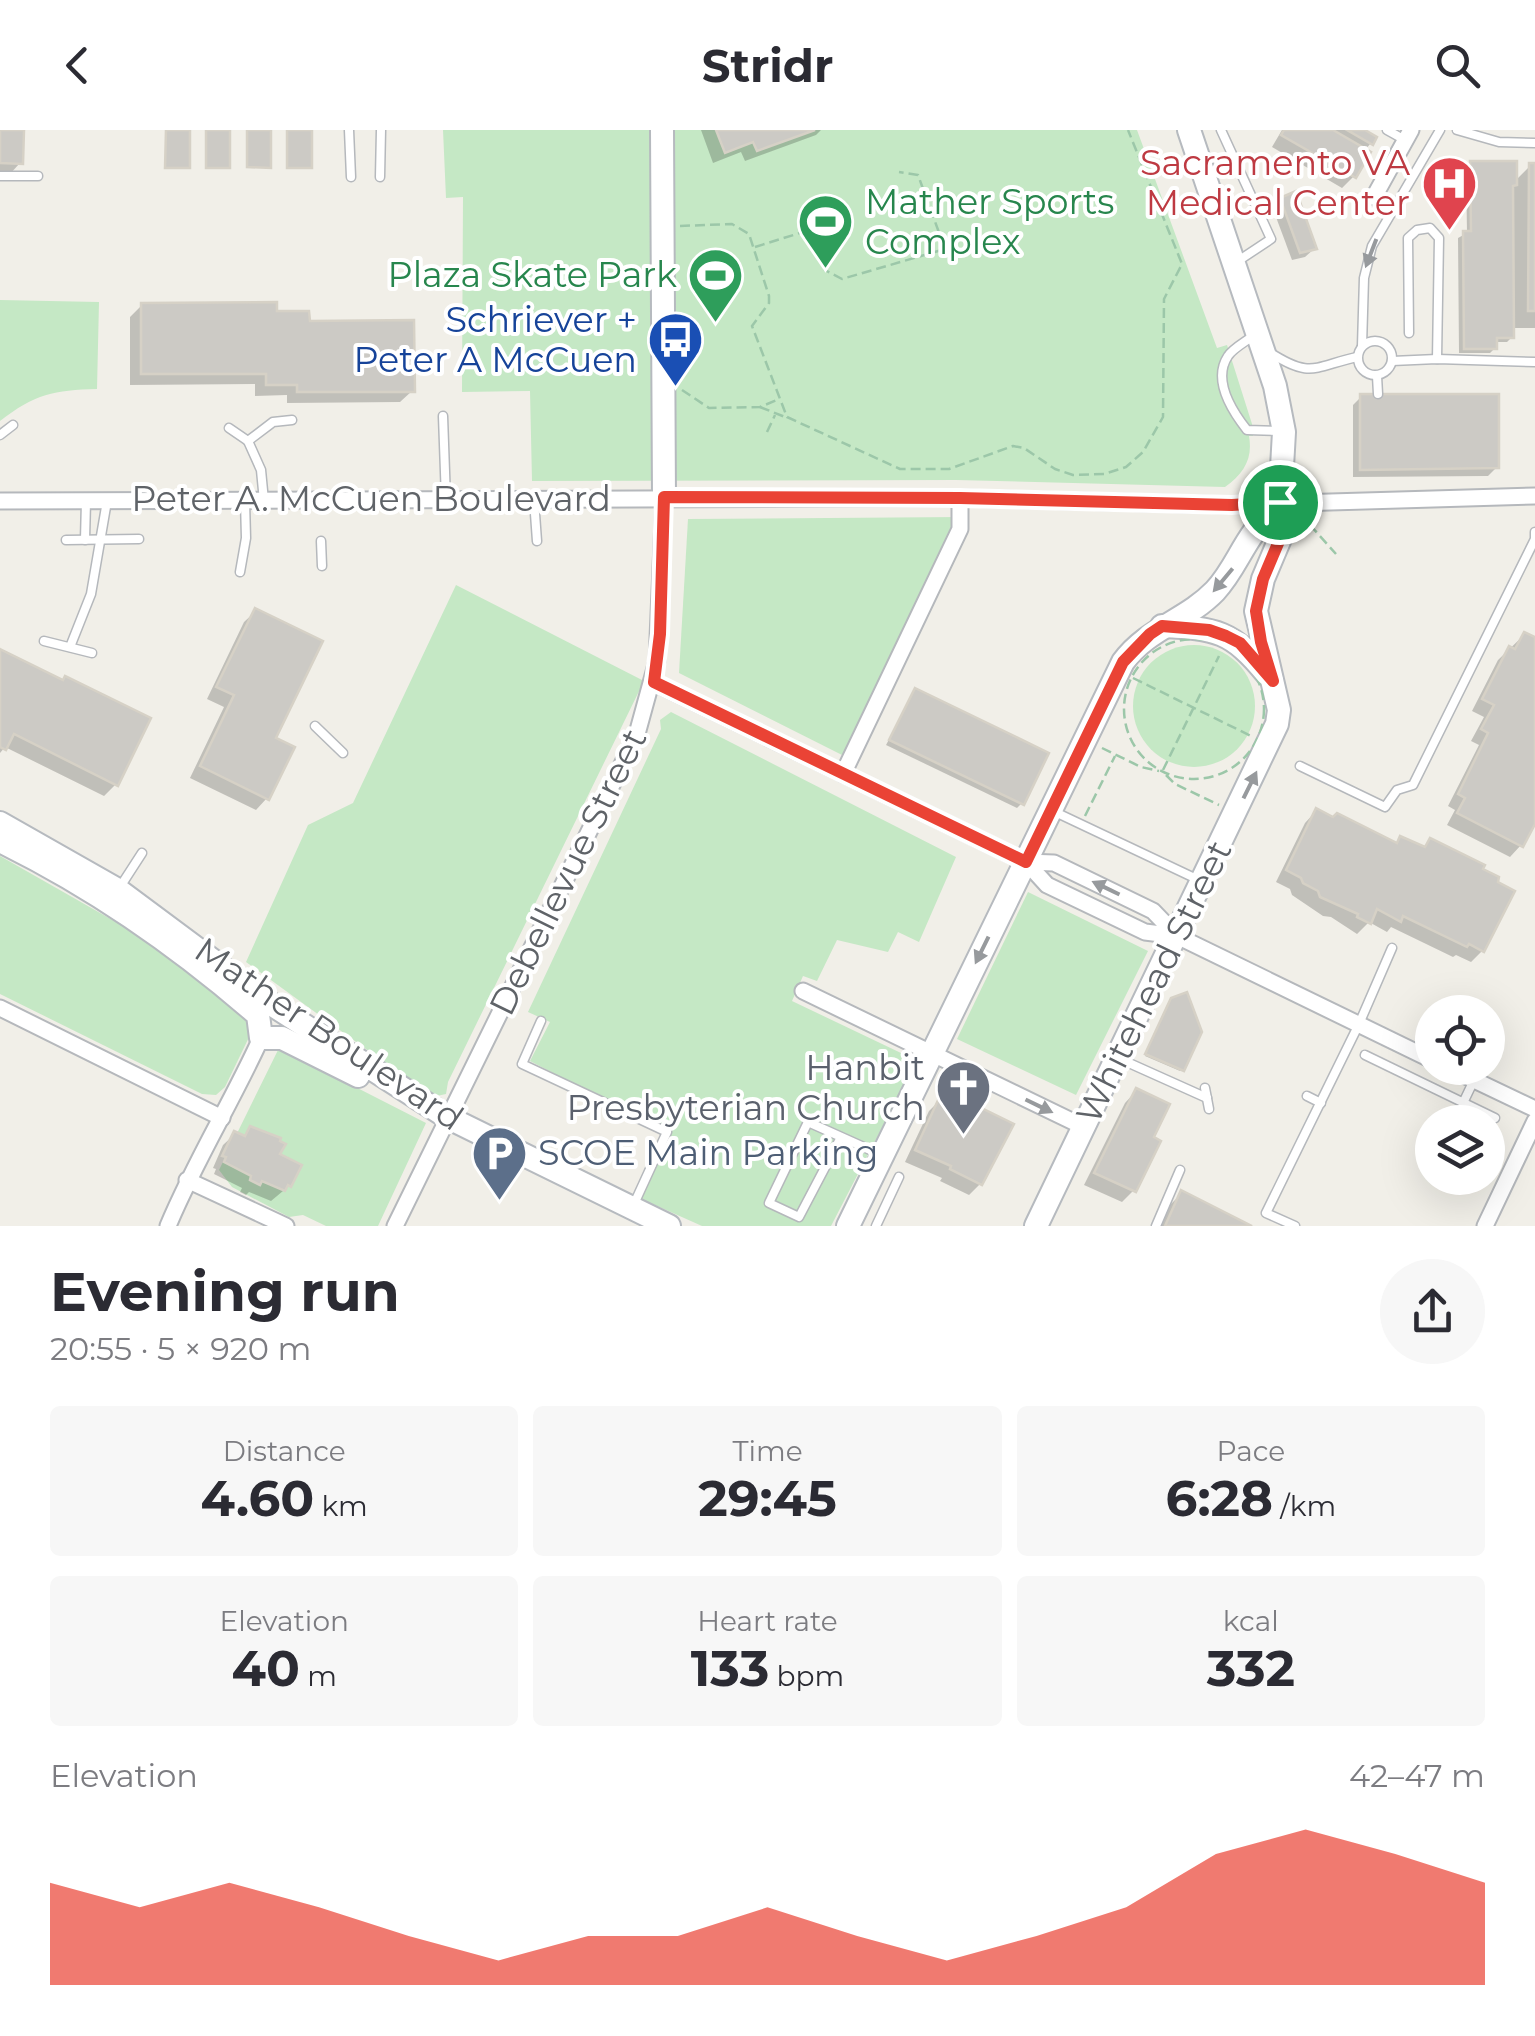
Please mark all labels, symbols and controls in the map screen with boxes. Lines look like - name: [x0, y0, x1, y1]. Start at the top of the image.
- icon: back: [50, 38, 105, 93]
- text: Stridr: [702, 38, 833, 93]
- icon: search: [1430, 38, 1485, 93]
- place label: Sacramento VA Medical Center: [1140, 141, 1411, 224]
- hospital icon: Sacramento VA Medical Center: [1419, 153, 1479, 232]
- place label: Mather Sports Complex: [865, 180, 1114, 263]
- sports icon: Mather Sports Complex: [796, 192, 856, 271]
- one-way arrow: [1363, 238, 1379, 268]
- sports icon: Plaza Skate Park: [686, 245, 746, 324]
- place label: Plaza Skate Park: [388, 253, 677, 296]
- place label: Schriever + Peter A McCuen: [353, 298, 637, 381]
- bus stop icon: Schriever + Peter A McCuen: [646, 310, 706, 389]
- pin: [1238, 460, 1323, 545]
- icon: arrive: [1253, 475, 1308, 530]
- street label: Peter A. McCuen Boulevard: [131, 477, 611, 520]
- one-way arrow: [1213, 568, 1234, 593]
- street label: Debellevue Street: [480, 722, 656, 1022]
- one-way arrow: [1241, 770, 1258, 799]
- street label: Whitehead Street: [1066, 833, 1241, 1130]
- one-way arrow: [1092, 880, 1121, 897]
- street label: Mather Boulevard: [187, 928, 472, 1139]
- one-way arrow: [974, 935, 991, 964]
- map controls: [1415, 995, 1505, 1195]
- button: locate: [1415, 995, 1505, 1085]
- place label: Hanbit Presbyterian Church: [566, 1046, 925, 1129]
- church icon: Hanbit Presbyterian Church: [934, 1058, 994, 1137]
- one-way arrow: [1024, 1097, 1053, 1114]
- button: layers: [1415, 1105, 1505, 1195]
- parking icon: SCOE Main Parking: [469, 1123, 529, 1202]
- place label: SCOE Main Parking: [538, 1131, 878, 1174]
- text: Evening run: [50, 1258, 400, 1325]
- button: share: [1380, 1259, 1485, 1364]
- text: 20:55 · 5 × 920 m: [50, 1329, 311, 1368]
- text: Distance: [223, 1434, 346, 1468]
- text: Time: [732, 1434, 803, 1468]
- text: Pace: [1217, 1434, 1285, 1468]
- text: 4.60: [201, 1468, 314, 1529]
- text: 29:45: [698, 1468, 837, 1529]
- text: 6:28: [1166, 1468, 1273, 1529]
- text: km: [314, 1489, 368, 1523]
- text: /km: [1273, 1489, 1336, 1523]
- text: Elevation: [219, 1604, 349, 1638]
- text: Heart rate: [697, 1604, 838, 1638]
- text: kcal: [1223, 1604, 1279, 1638]
- text: 40: [231, 1638, 300, 1699]
- text: 133: [691, 1638, 769, 1699]
- text: 332: [1207, 1638, 1295, 1699]
- text: m: [300, 1659, 337, 1693]
- text: bpm: [769, 1659, 844, 1693]
- text: Elevation: [50, 1756, 198, 1795]
- text: 42–47 m: [1349, 1756, 1485, 1795]

